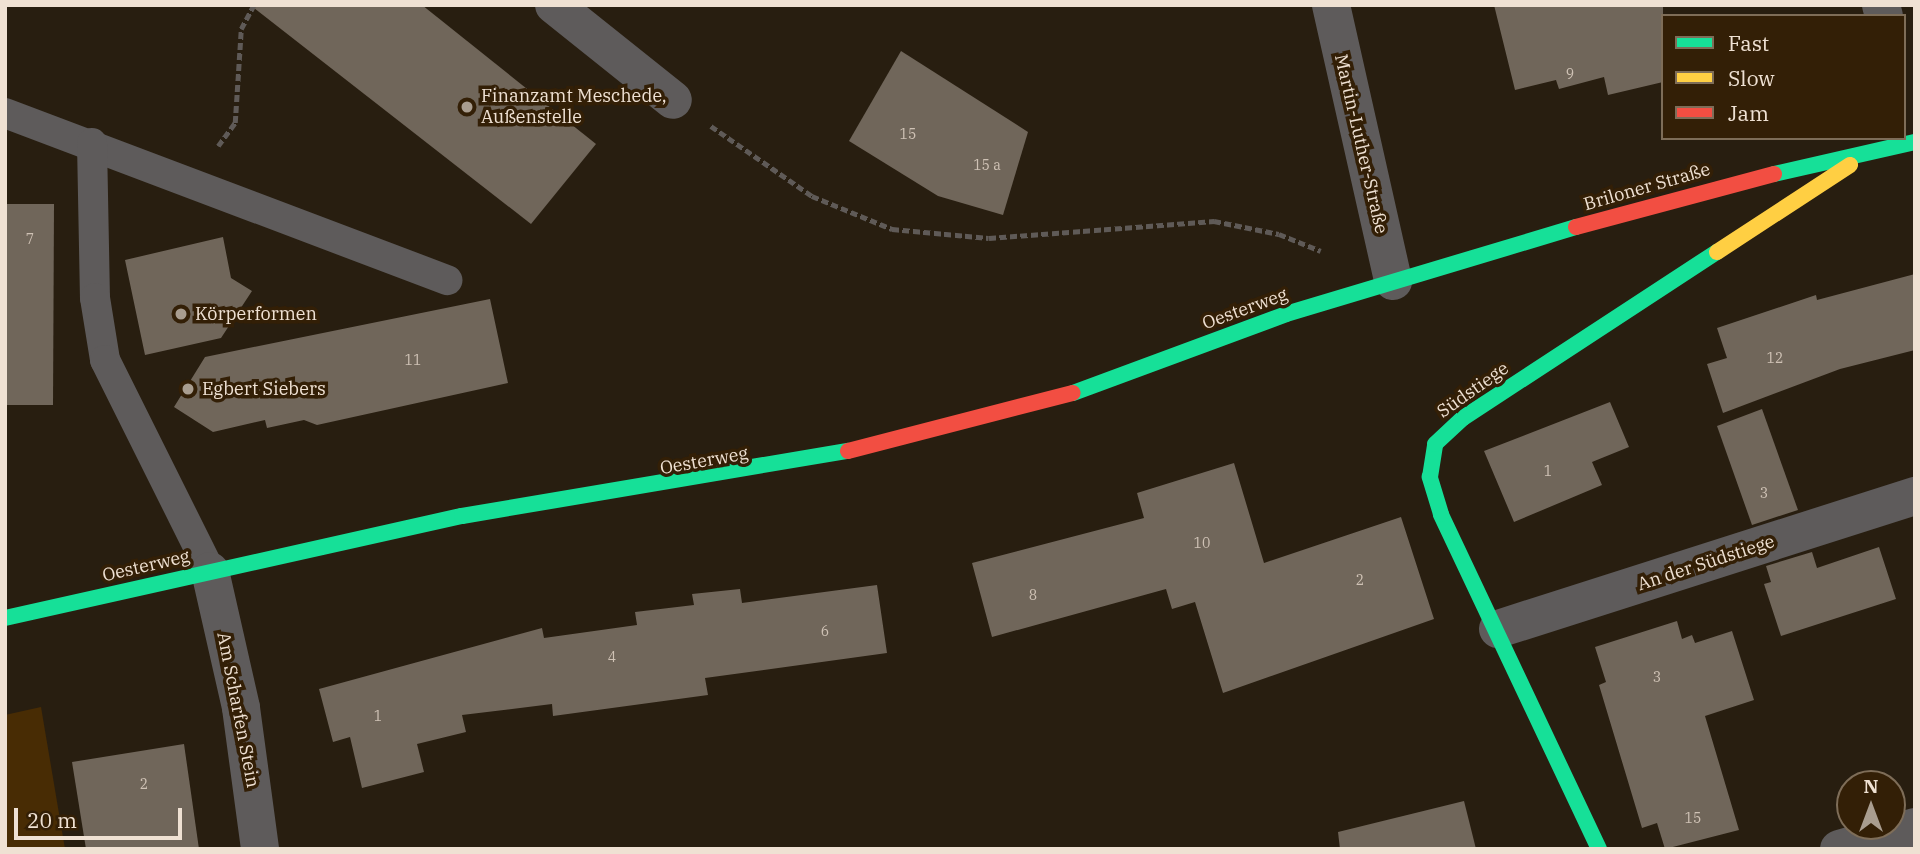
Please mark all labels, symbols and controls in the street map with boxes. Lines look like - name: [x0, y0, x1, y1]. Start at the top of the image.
- legend: [1661, 14, 1906, 140]
- text: Fast: [1728, 29, 1769, 57]
- street label: Martin-Luther-Straße: [1330, 52, 1392, 236]
- text: Slow: [1728, 64, 1775, 92]
- house number: 9: [1566, 66, 1574, 82]
- place label: Finanzamt Meschede, Außenstelle: [481, 86, 667, 128]
- marker: Finanzamt Meschede, Außenstelle: [459, 99, 475, 115]
- text: Jam: [1728, 99, 1769, 127]
- house number: 15: [900, 126, 916, 142]
- house number: 15 a: [973, 157, 1001, 173]
- street label: Briloner Straße: [1581, 159, 1713, 215]
- house number: 7: [26, 231, 34, 247]
- street label: Oesterweg: [1199, 284, 1291, 334]
- place label: Körperformen: [195, 303, 317, 325]
- marker: Körperformen: [173, 306, 189, 322]
- house number: 12: [1767, 350, 1783, 366]
- house number: 11: [405, 352, 421, 368]
- street label: Südstiege: [1433, 358, 1513, 422]
- place label: Egbert Siebers: [202, 378, 326, 400]
- marker: Egbert Siebers: [180, 381, 196, 397]
- street label: Oesterweg: [658, 443, 750, 479]
- house number: 1: [1544, 463, 1552, 479]
- house number: 3: [1760, 485, 1768, 501]
- street label: An der Südstiege: [1635, 531, 1777, 595]
- house number: 10: [1194, 535, 1210, 551]
- street label: Oesterweg: [100, 545, 192, 587]
- house number: 2: [1356, 572, 1364, 588]
- house number: 8: [1029, 587, 1037, 603]
- house number: 6: [821, 623, 829, 639]
- street label: Am Scharfen Stein: [212, 630, 264, 790]
- house number: 4: [608, 649, 616, 665]
- house number: 3: [1653, 669, 1661, 685]
- house number: 1: [374, 708, 382, 724]
- north arrow: [1836, 770, 1906, 840]
- text: N: [1863, 774, 1879, 798]
- house number: 2: [140, 776, 148, 792]
- scale bar: [18, 794, 186, 838]
- text: 20 m: [27, 806, 77, 834]
- house number: 15: [1685, 810, 1701, 826]

